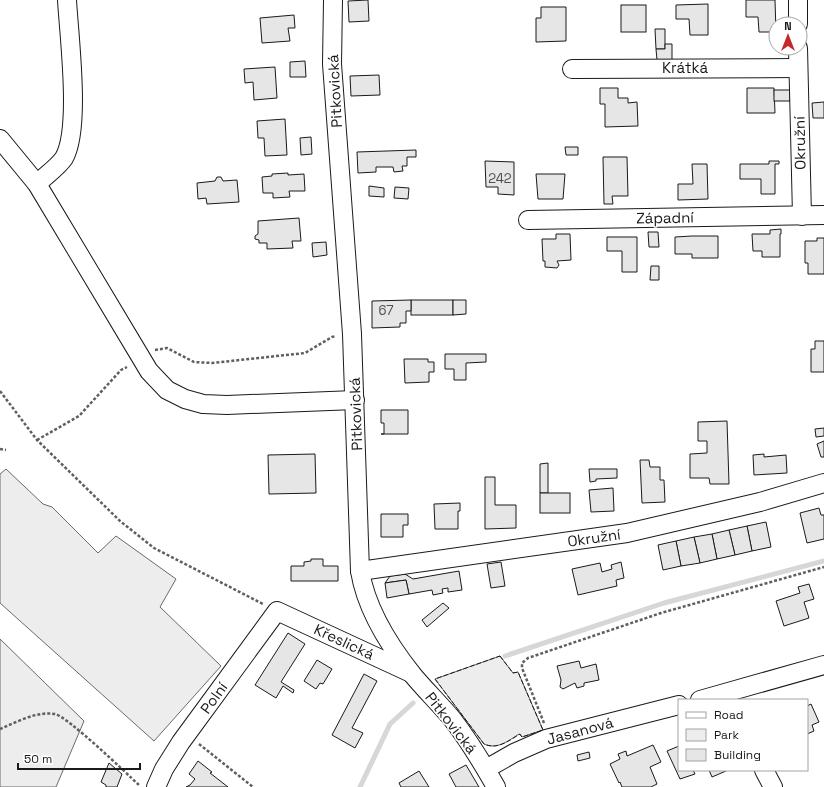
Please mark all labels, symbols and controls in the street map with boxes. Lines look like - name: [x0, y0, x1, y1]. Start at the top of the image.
- north arrow: [768, 16, 808, 56]
- text: N: [784, 19, 792, 33]
- street label: Pitkovická: [323, 53, 346, 128]
- street label: Krátká: [662, 58, 708, 77]
- street label: Okružní: [790, 116, 809, 170]
- house number: 242: [488, 170, 512, 187]
- street label: Západní: [636, 207, 694, 228]
- house number: 67: [378, 302, 394, 319]
- street label: Pitkovická: [345, 377, 366, 451]
- street label: Okružní: [566, 524, 622, 551]
- street label: Křeslická: [311, 619, 378, 664]
- street label: Polní: [196, 678, 232, 717]
- street label: Pitkovická: [421, 688, 482, 758]
- legend: [678, 699, 808, 771]
- text: Road: [714, 707, 743, 723]
- street label: Jasanová: [544, 712, 616, 749]
- text: Park: [714, 727, 739, 743]
- scale bar: [18, 745, 140, 771]
- text: Building: [714, 747, 761, 763]
- text: 50 m: [24, 751, 52, 767]

